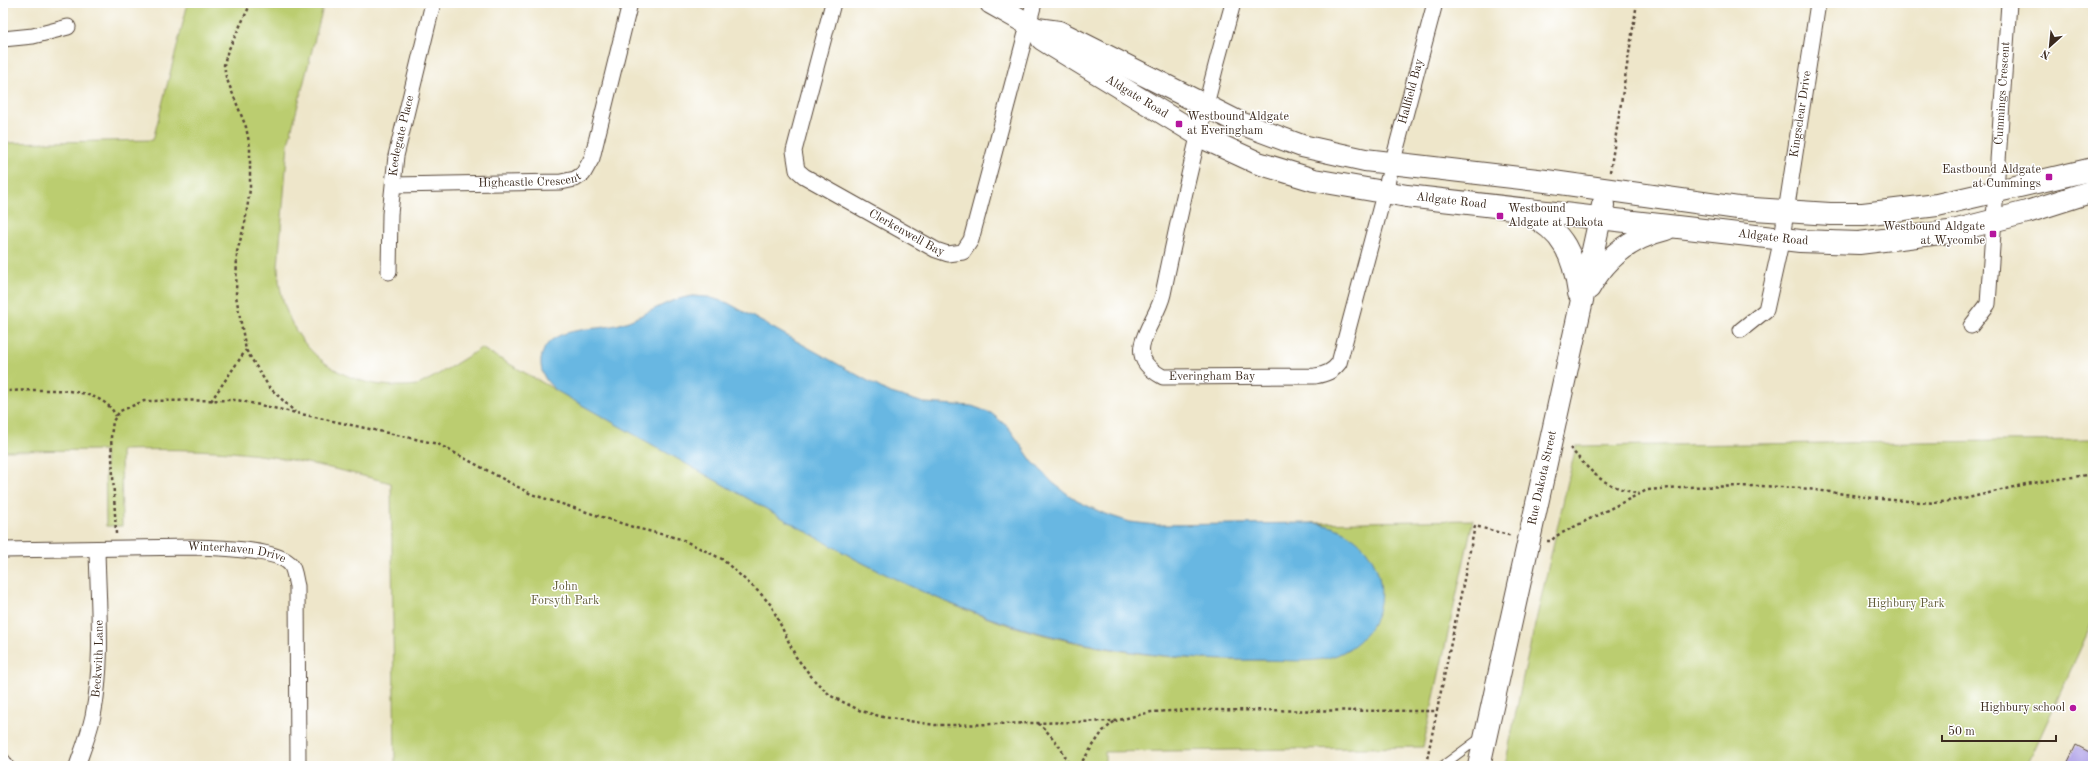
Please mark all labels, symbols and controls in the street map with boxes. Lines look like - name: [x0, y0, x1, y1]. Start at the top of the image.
- north arrow: [2030, 26, 2070, 66]
- street label: Cummings Crescent: [1993, 41, 2012, 145]
- text: N: [2039, 46, 2052, 60]
- street label: Hallfield Bay: [1397, 57, 1426, 126]
- street label: Kingsclear Drive: [1788, 70, 1814, 158]
- street label: Aldgate Road: [1103, 73, 1170, 120]
- street label: Keelegate Place: [388, 94, 417, 177]
- place label: Westbound Aldgate at Everingham: [1187, 111, 1289, 137]
- marker: Westbound Aldgate at Everingham: [1174, 119, 1184, 129]
- place label: Eastbound Aldgate at Cummings: [1942, 164, 2041, 190]
- street label: Highcastle Crescent: [478, 170, 584, 189]
- marker: Eastbound Aldgate at Cummings: [2044, 172, 2054, 182]
- street label: Aldgate Road: [1415, 191, 1487, 211]
- place label: Westbound Aldgate at Dakota: [1508, 203, 1603, 229]
- street label: Clerkenwell Bay: [867, 208, 947, 259]
- marker: Westbound Aldgate at Dakota: [1495, 211, 1505, 221]
- place label: Westbound Aldgate at Wycombe: [1883, 221, 1985, 247]
- street label: Aldgate Road: [1737, 228, 1809, 247]
- marker: Westbound Aldgate at Wycombe: [1988, 229, 1998, 239]
- street label: Everingham Bay: [1169, 370, 1256, 383]
- street label: Rue Dakota Street: [1526, 429, 1559, 527]
- street label: Winterhaven Drive: [187, 541, 288, 565]
- park label: John Forsyth Park: [531, 581, 599, 607]
- park label: Highbury Park: [1867, 598, 1945, 610]
- street label: Beckwith Lane: [90, 619, 106, 699]
- place label: Highbury school: [1980, 702, 2065, 714]
- marker: Highbury school: [2068, 703, 2078, 713]
- scale bar: [1942, 717, 2056, 743]
- text: 50 m: [1948, 725, 1975, 738]

